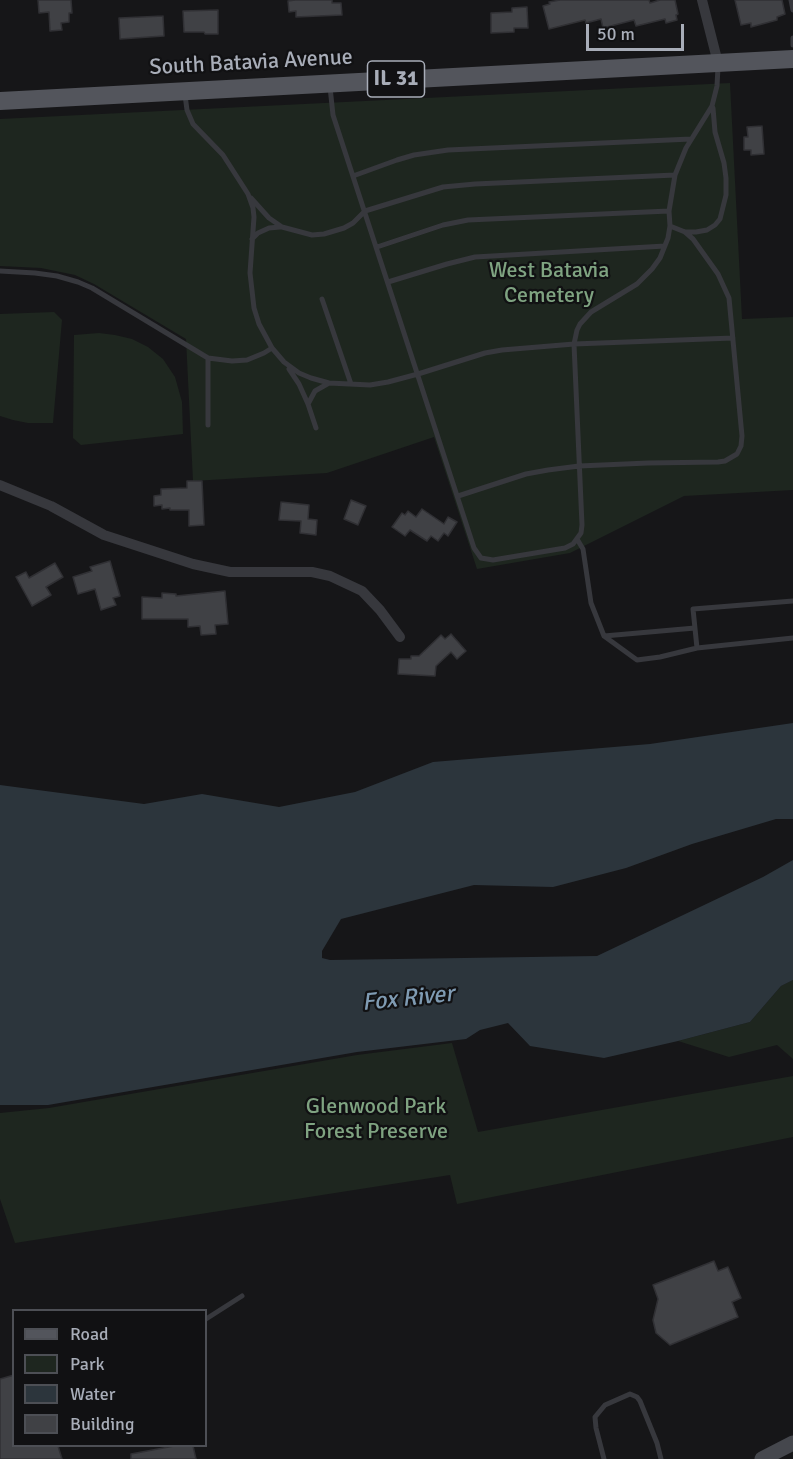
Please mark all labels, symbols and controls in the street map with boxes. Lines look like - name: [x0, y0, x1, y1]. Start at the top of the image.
- scale bar: [589, 12, 686, 50]
- text: 50 m: [597, 23, 635, 45]
- street label: South Batavia Avenue: [149, 44, 353, 82]
- road number: IL 31: [368, 61, 424, 97]
- park label: West Batavia Cemetery: [489, 258, 609, 310]
- water label: Fox River: [361, 980, 455, 1018]
- park label: Glenwood Park Forest Preserve: [304, 1094, 448, 1146]
- legend: [12, 1309, 207, 1447]
- text: Road: [70, 1323, 109, 1345]
- text: Park: [70, 1353, 105, 1375]
- text: Water: [70, 1383, 115, 1405]
- text: Building: [70, 1413, 134, 1435]

